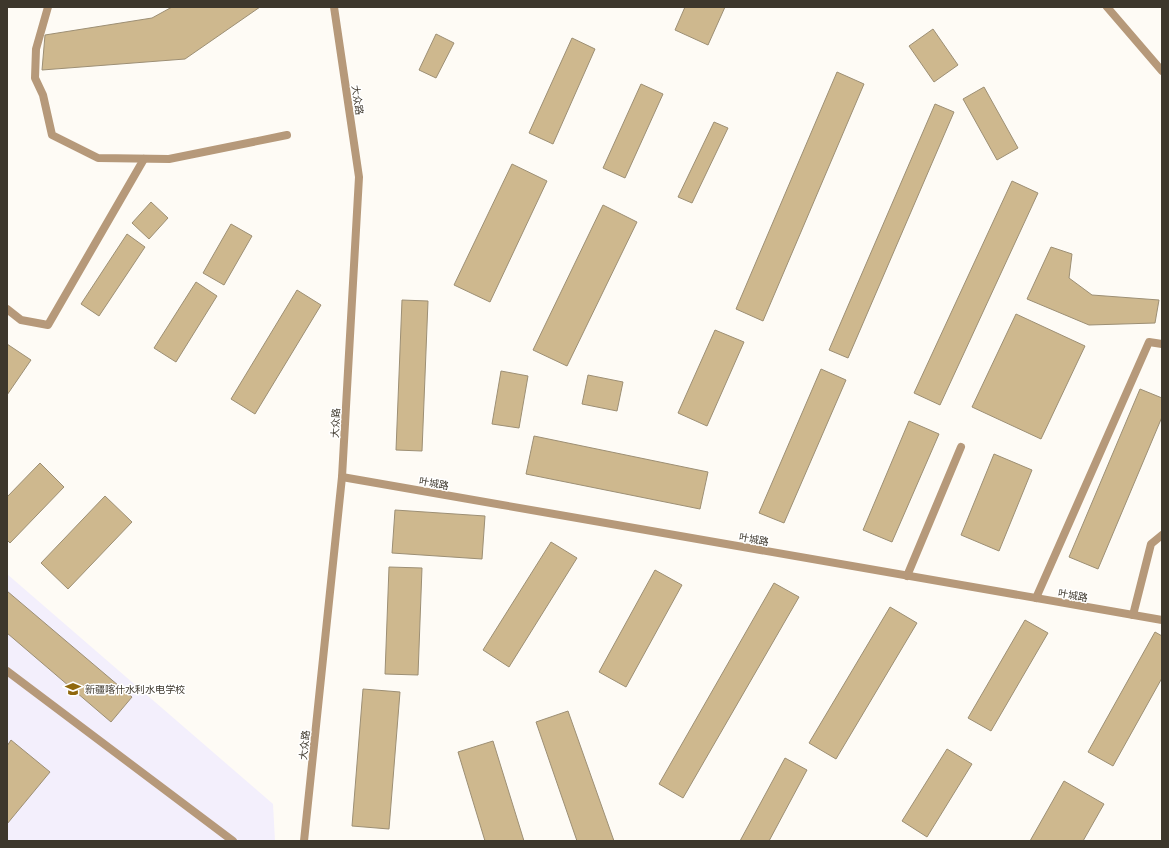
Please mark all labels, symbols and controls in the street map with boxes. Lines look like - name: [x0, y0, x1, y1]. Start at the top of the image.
- street label: 大众路: [349, 84, 367, 116]
- street label: 大众路: [327, 408, 343, 438]
- street label: 叶城路: [418, 474, 450, 492]
- street label: 叶城路: [738, 530, 770, 548]
- street label: 叶城路: [1057, 586, 1089, 604]
- school or university icon: 新疆喀什水利水电学校: [64, 680, 82, 698]
- place label: 新疆喀什水利水电学校: [85, 682, 185, 696]
- street label: 大众路: [295, 729, 313, 761]

